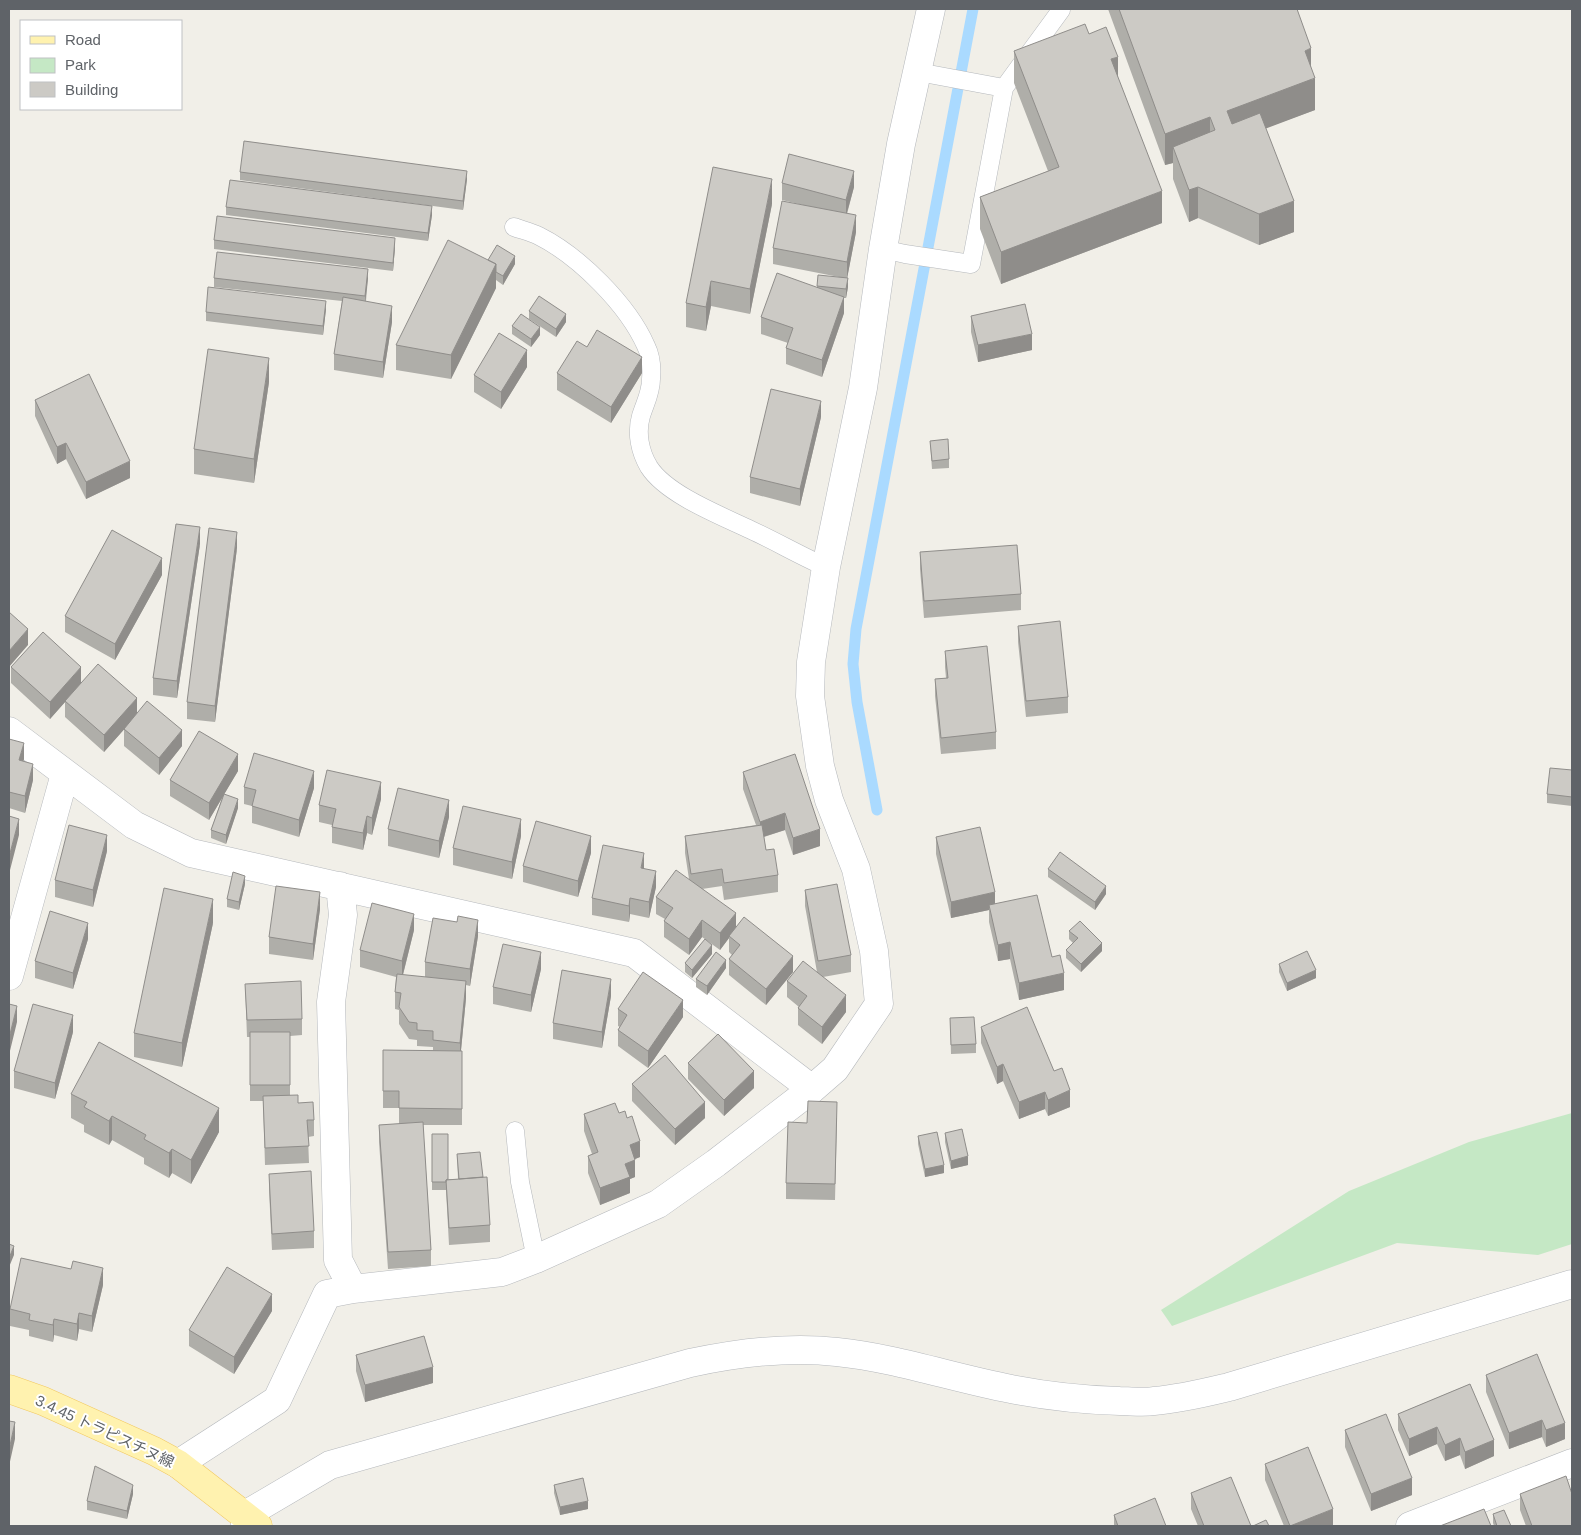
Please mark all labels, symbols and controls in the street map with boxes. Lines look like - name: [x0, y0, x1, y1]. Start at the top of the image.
- legend: [20, 20, 182, 110]
- text: Road: [65, 31, 101, 48]
- text: Park: [65, 56, 96, 73]
- text: Building: [65, 81, 118, 98]
- street label: 3.4.45 トラピスチヌ線: [33, 1391, 177, 1471]

